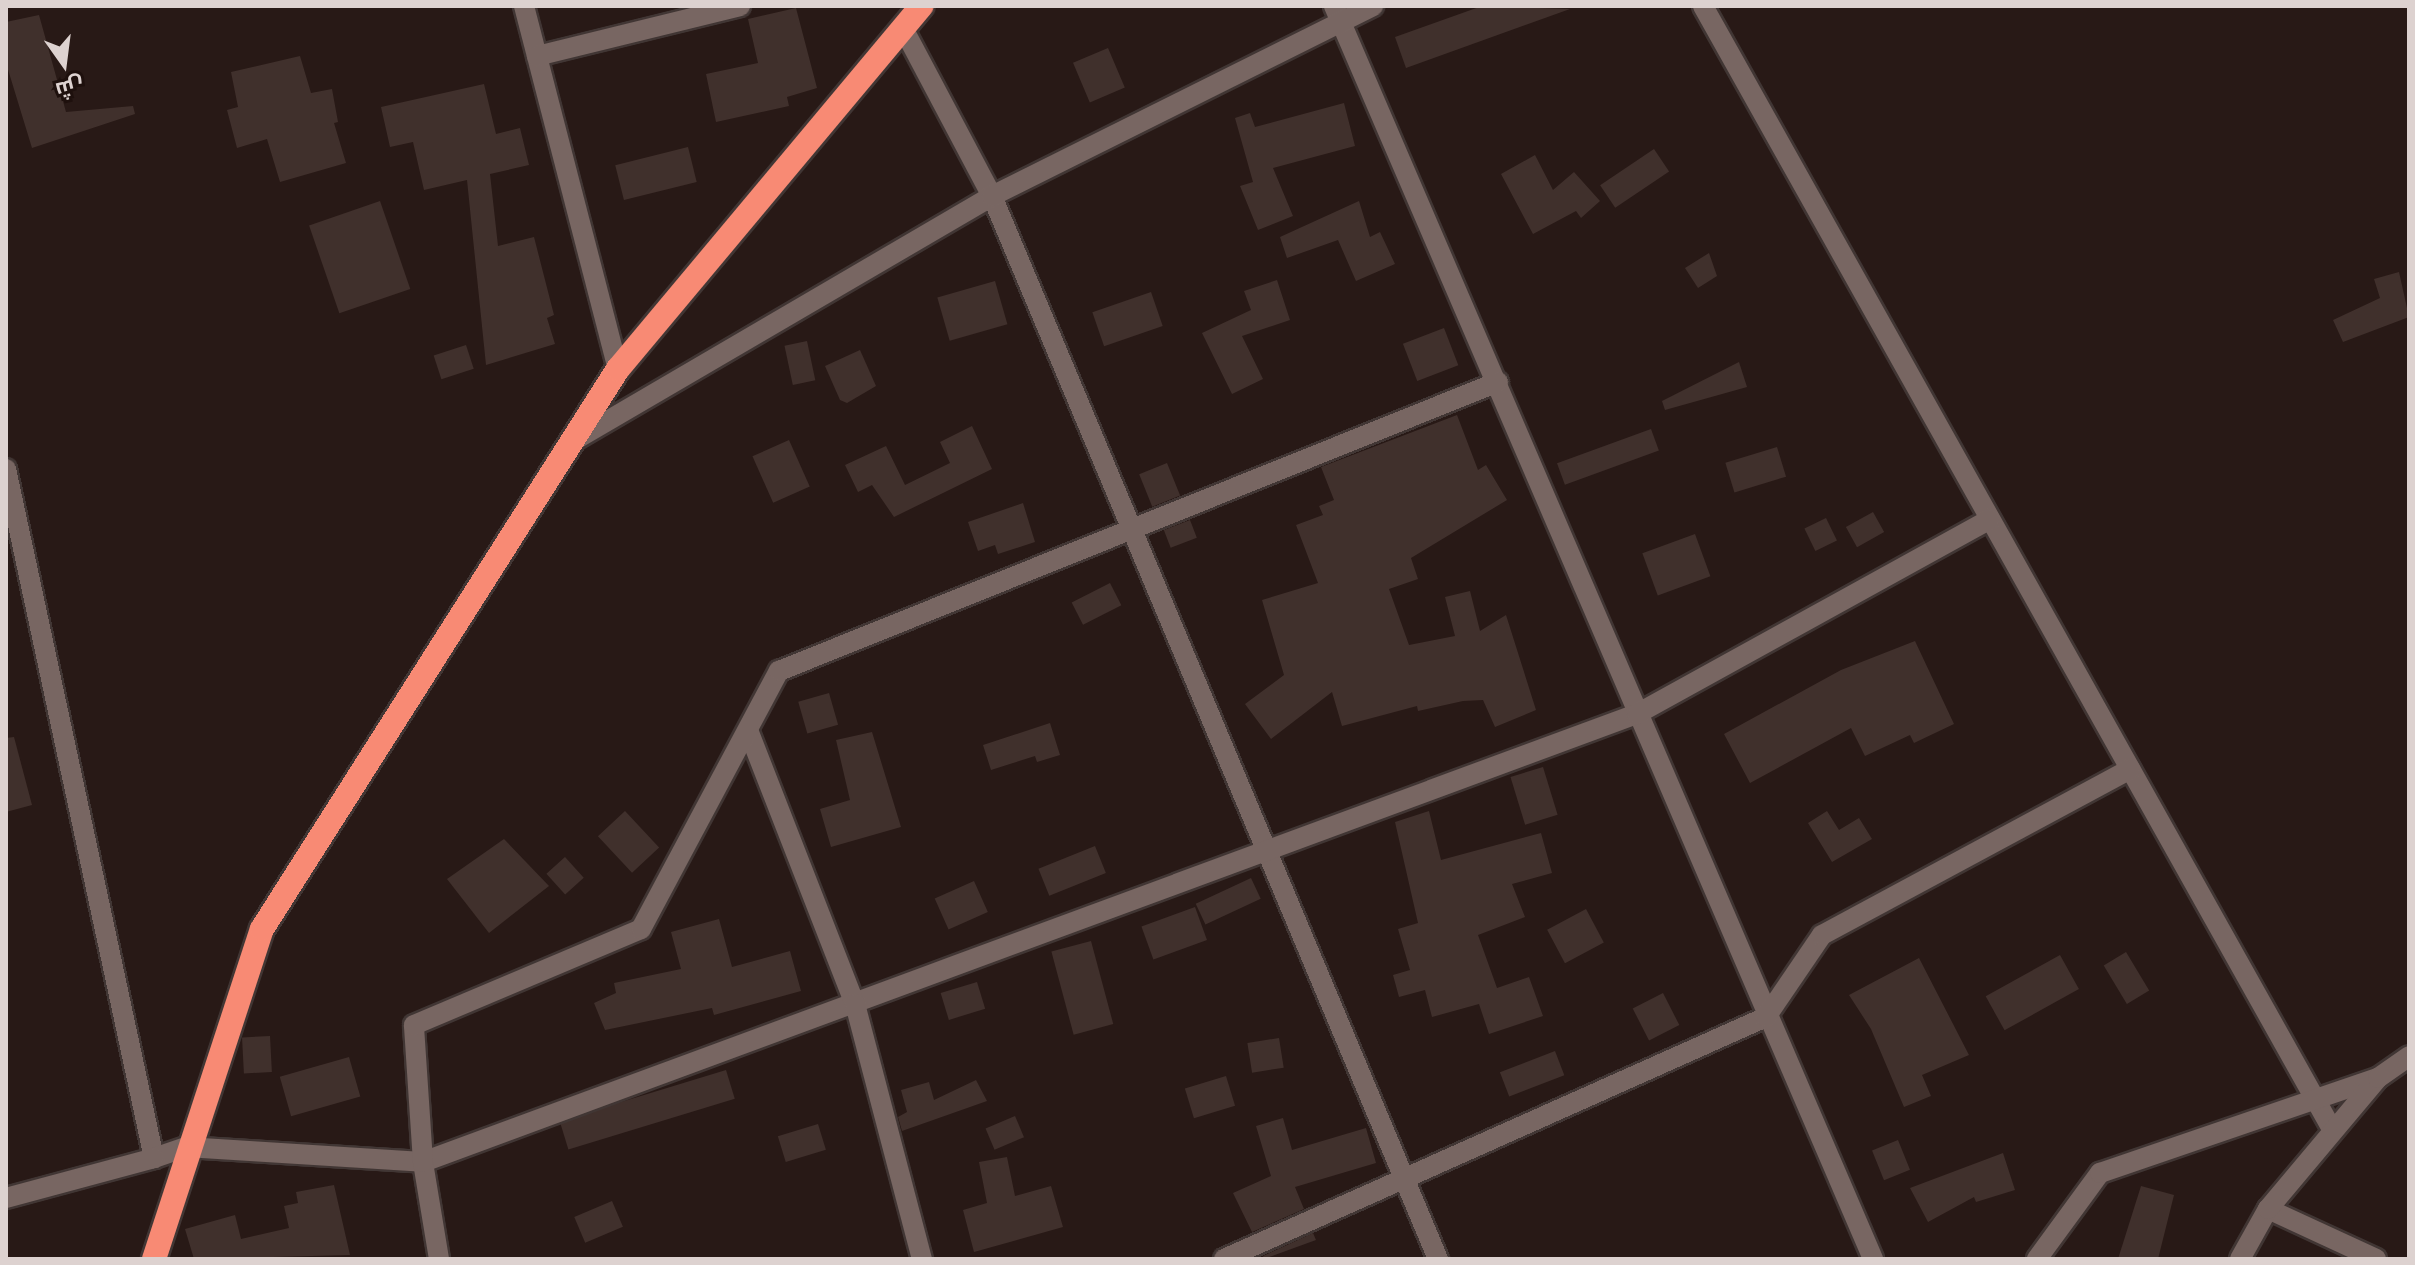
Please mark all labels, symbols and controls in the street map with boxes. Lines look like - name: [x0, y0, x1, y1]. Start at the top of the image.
- north arrow: [24, 24, 104, 104]
- text: ش: [53, 71, 87, 104]

